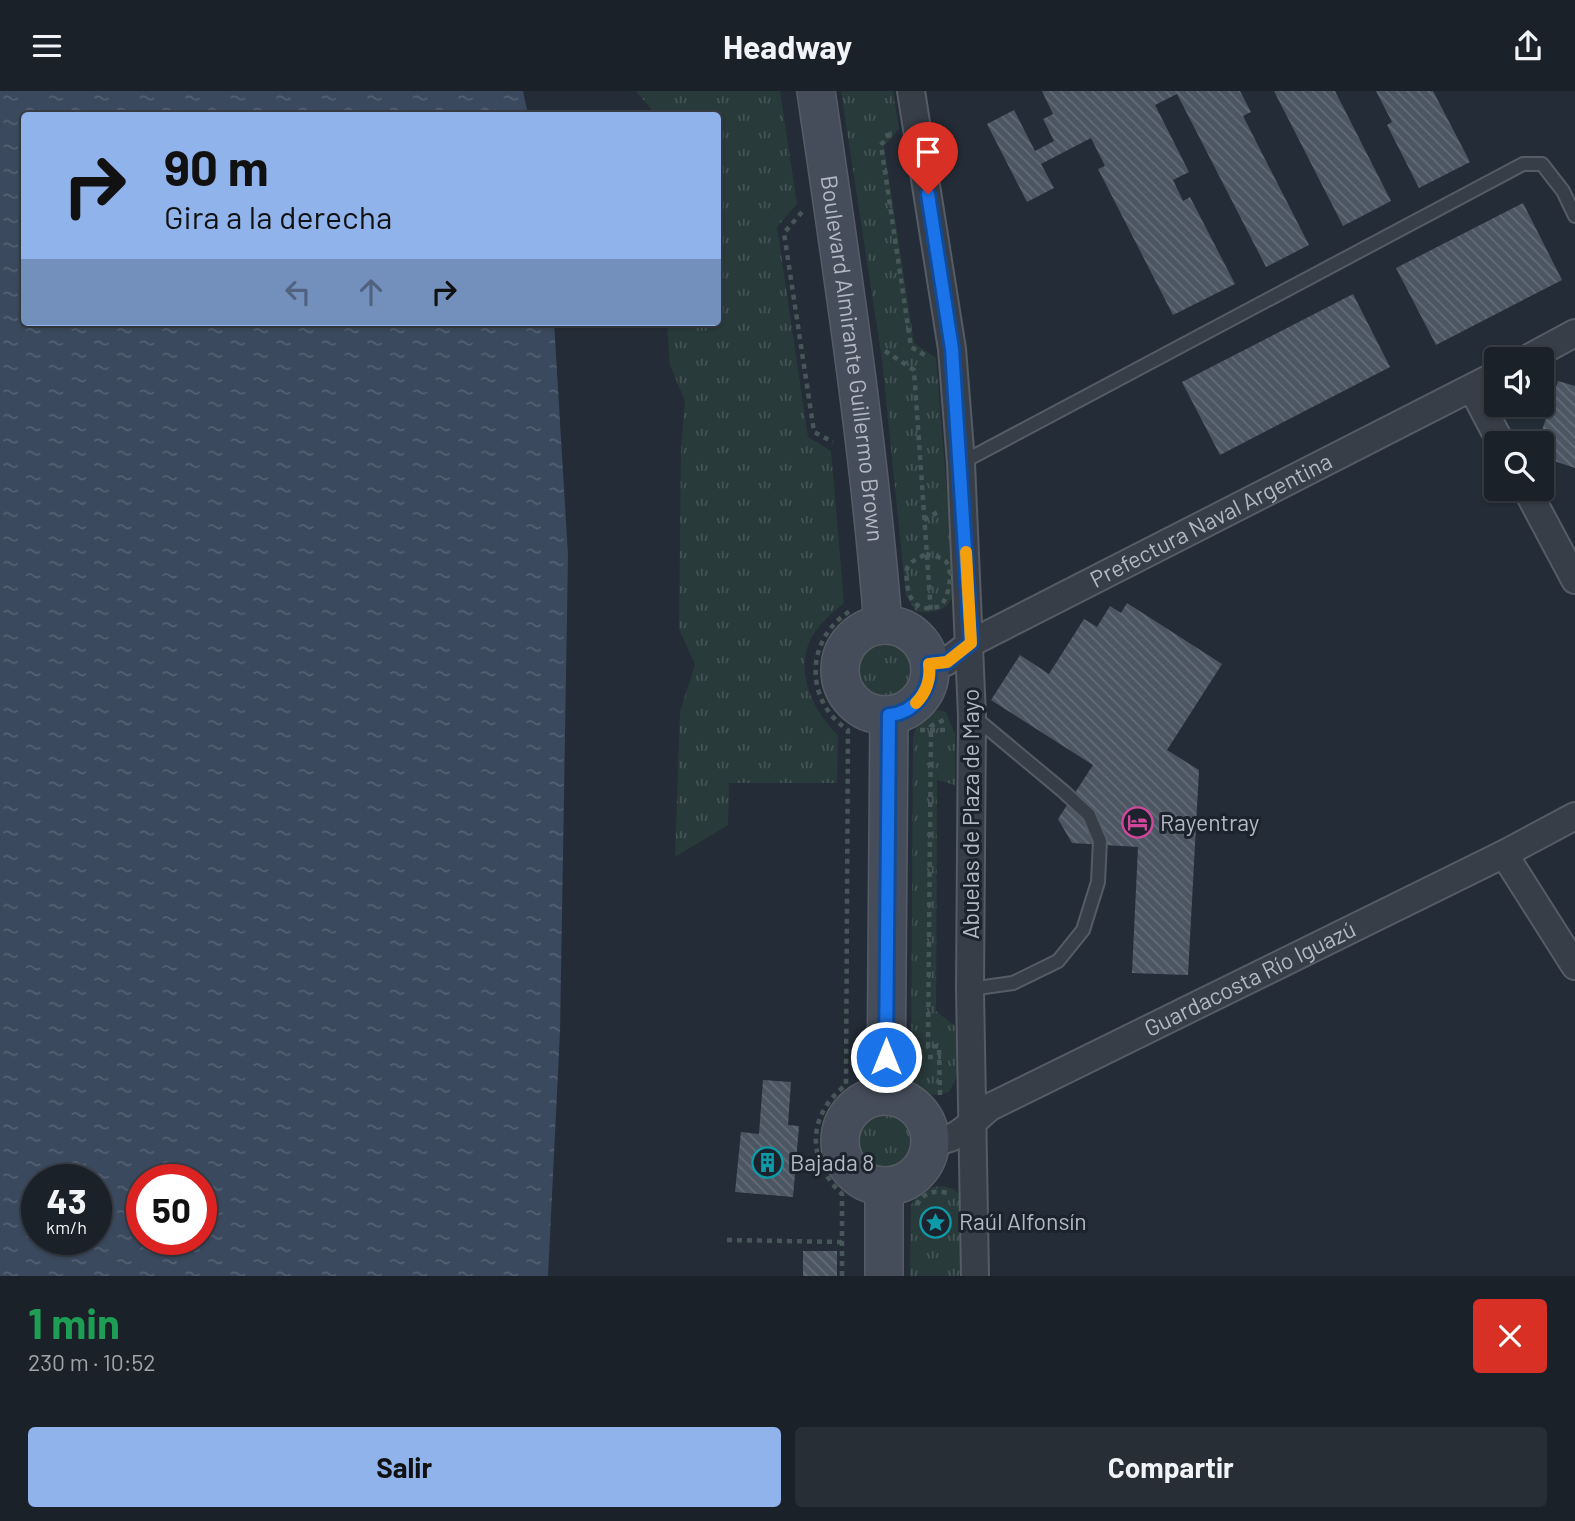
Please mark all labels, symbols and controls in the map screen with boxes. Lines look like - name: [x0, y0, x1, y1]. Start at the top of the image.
- icon: menu: [28, 27, 66, 65]
- text: Headway: [723, 27, 852, 65]
- icon: share: [1509, 27, 1547, 65]
- pin: [898, 122, 958, 194]
- icon: arrive: [909, 133, 947, 171]
- text: 90 m: [164, 137, 269, 196]
- icon: right: [49, 140, 140, 231]
- street label: Boulevard Almirante Guillermo Brown: [815, 173, 891, 543]
- text: Gira a la derecha: [164, 197, 392, 235]
- icon: left: [279, 273, 317, 311]
- icon: ahead: [352, 273, 390, 311]
- icon: right: [425, 273, 463, 311]
- map controls: [1484, 347, 1554, 501]
- button: sound: [1484, 347, 1554, 417]
- button: search: [1484, 431, 1554, 501]
- street label: Prefectura Naval Argentina: [1085, 446, 1336, 593]
- street label: Abuelas de Plaza de Mayo: [956, 689, 984, 939]
- hotel icon: Rayentray: [1120, 806, 1154, 840]
- place label: Rayentray: [1160, 808, 1260, 836]
- street label: Guardacosta Río Iguazú: [1139, 914, 1360, 1042]
- position arrow: [849, 1020, 923, 1094]
- building icon: Bajada 8: [750, 1146, 784, 1180]
- place label: Bajada 8: [790, 1148, 874, 1176]
- speed limit sign: 50: [126, 1164, 217, 1255]
- text: 43: [46, 1179, 87, 1221]
- place icon: Raúl Alfonsín: [919, 1205, 953, 1239]
- place label: Raúl Alfonsín: [959, 1207, 1087, 1235]
- text: km/h: [46, 1216, 87, 1238]
- text: 1 min: [28, 1297, 120, 1347]
- button: close: [1473, 1299, 1547, 1373]
- text: 230 m · 10:52: [28, 1348, 156, 1376]
- button: Salir: [28, 1427, 781, 1507]
- button: Compartir: [795, 1427, 1547, 1507]

